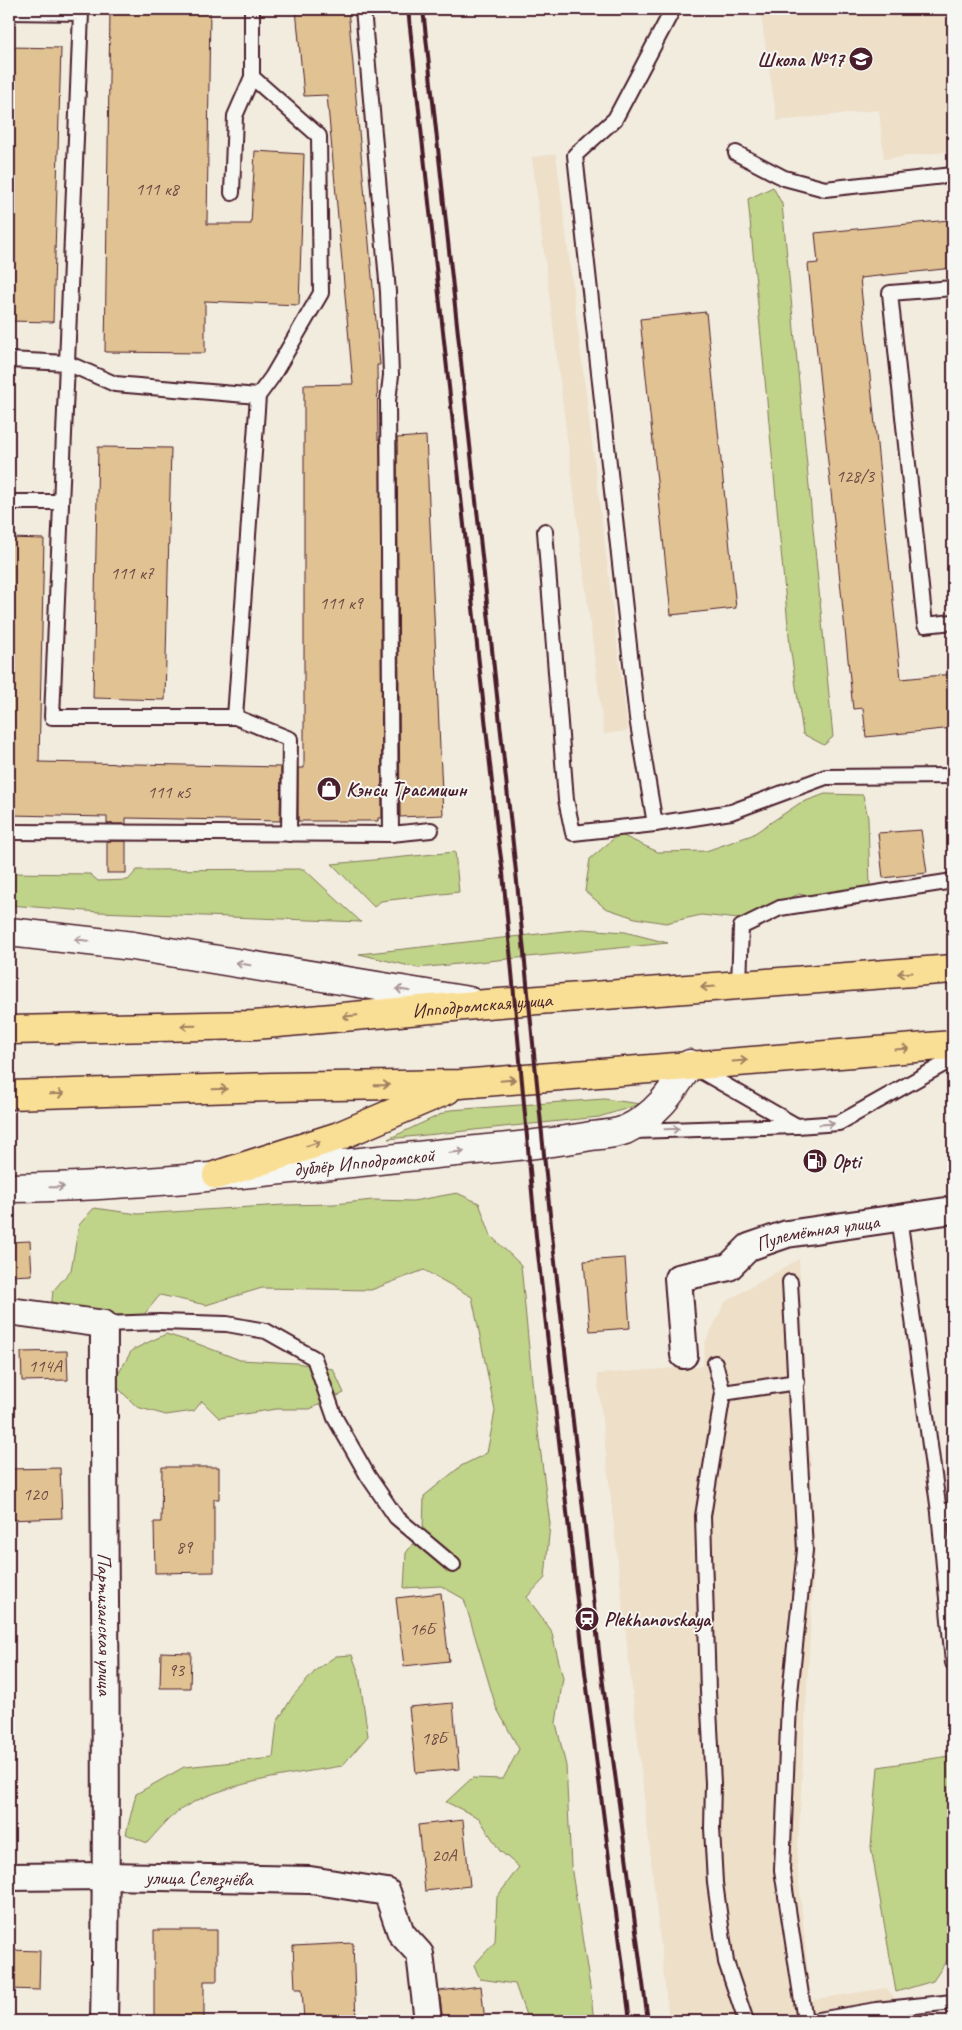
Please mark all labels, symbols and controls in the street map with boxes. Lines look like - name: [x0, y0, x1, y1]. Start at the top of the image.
- school or university icon: Школа №17: [848, 46, 874, 72]
- place label: Школа №17: [757, 47, 846, 72]
- house number: 111 к8: [135, 178, 181, 200]
- house number: 128/3: [836, 465, 876, 487]
- house number: 111 к7: [110, 562, 155, 584]
- house number: 111 к9: [319, 592, 365, 614]
- shop icon: Кэнси Трасмишн: [316, 776, 342, 802]
- place label: Кэнси Трасмишн: [346, 777, 468, 802]
- house number: 111 к5: [147, 781, 192, 803]
- one-way arrow: [74, 935, 90, 945]
- one-way arrow: [235, 959, 251, 969]
- one-way arrow: [897, 968, 913, 977]
- one-way arrow: [700, 982, 716, 992]
- one-way arrow: [395, 985, 411, 995]
- street label: Ипподромская улица: [411, 987, 554, 1024]
- one-way arrow: [342, 1011, 358, 1021]
- one-way arrow: [180, 1022, 196, 1031]
- one-way arrow: [894, 1044, 910, 1053]
- one-way arrow: [732, 1056, 748, 1065]
- one-way arrow: [500, 1075, 516, 1085]
- one-way arrow: [374, 1080, 390, 1090]
- one-way arrow: [212, 1084, 228, 1094]
- one-way arrow: [49, 1089, 65, 1098]
- one-way arrow: [819, 1119, 835, 1129]
- one-way arrow: [663, 1125, 679, 1134]
- one-way arrow: [304, 1139, 320, 1148]
- street label: дублёр Ипподромской: [292, 1142, 437, 1182]
- one-way arrow: [448, 1148, 464, 1157]
- fuel station icon: Opti: [802, 1148, 828, 1174]
- place label: Opti: [832, 1149, 863, 1174]
- one-way arrow: [49, 1183, 65, 1192]
- street label: Пулемётная улица: [752, 1209, 883, 1257]
- house number: 114А: [28, 1355, 63, 1377]
- house number: 120: [23, 1483, 49, 1505]
- house number: 89: [176, 1536, 194, 1558]
- street label: Партизанская улица: [92, 1553, 118, 1698]
- station icon: Plekhanovskaya: [574, 1606, 600, 1632]
- place label: Plekhanovskaya: [604, 1607, 712, 1633]
- house number: 16Б: [409, 1618, 438, 1640]
- house number: 93: [168, 1659, 186, 1681]
- house number: 18Б: [421, 1727, 450, 1749]
- house number: 20А: [431, 1844, 458, 1866]
- street label: улица Селезнёва: [144, 1865, 254, 1892]

